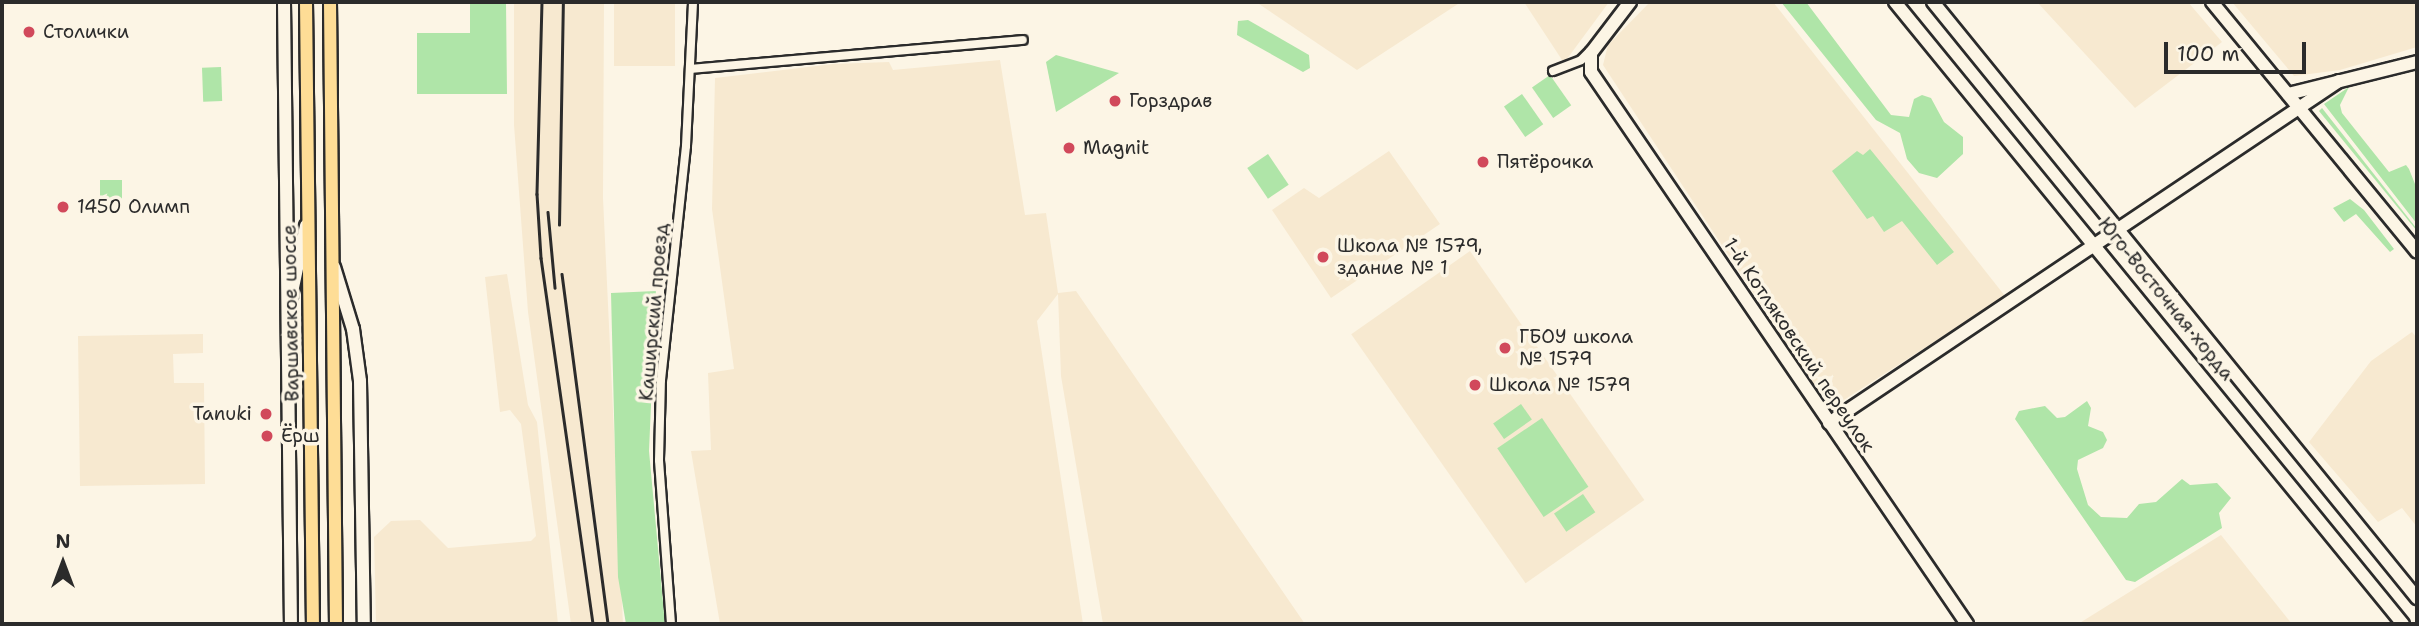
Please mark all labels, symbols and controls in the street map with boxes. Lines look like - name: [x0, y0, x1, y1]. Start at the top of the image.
- place label: Столички: [43, 21, 129, 43]
- marker: Столички: [21, 24, 37, 40]
- scale bar: [2167, 28, 2309, 72]
- text: 100 m: [2177, 40, 2240, 68]
- place label: Горздрав: [1129, 90, 1212, 112]
- marker: Горздрав: [1107, 93, 1123, 109]
- place label: Magnit: [1083, 137, 1149, 159]
- marker: Magnit: [1061, 140, 1077, 156]
- place label: Пятёрочка: [1497, 151, 1593, 173]
- marker: Пятёрочка: [1475, 154, 1491, 170]
- place label: 1450 Олимп: [77, 196, 190, 218]
- marker: 1450 Олимп: [55, 199, 71, 215]
- street label: Юго-Восточная хорда: [2093, 213, 2239, 385]
- street label: Каширский проезд: [635, 222, 673, 402]
- street label: Варшавское шоссе: [278, 224, 304, 402]
- street label: 1-й Котляковский переулок: [1719, 234, 1879, 456]
- place label: Школа № 1579, здание № 1: [1337, 235, 1483, 279]
- marker: Школа № 1579, здание № 1: [1315, 249, 1331, 265]
- place label: ГБОУ школа № 1579: [1519, 326, 1633, 370]
- marker: ГБОУ школа № 1579: [1497, 340, 1513, 356]
- place label: Школа № 1579: [1489, 374, 1631, 396]
- marker: Школа № 1579: [1467, 377, 1483, 393]
- place label: Tanuki: [193, 403, 252, 425]
- marker: Tanuki: [258, 406, 274, 422]
- place label: Ёрш: [281, 425, 320, 447]
- marker: Ёрш: [259, 428, 275, 444]
- north arrow: [28, 528, 98, 598]
- text: N: [55, 529, 71, 554]

